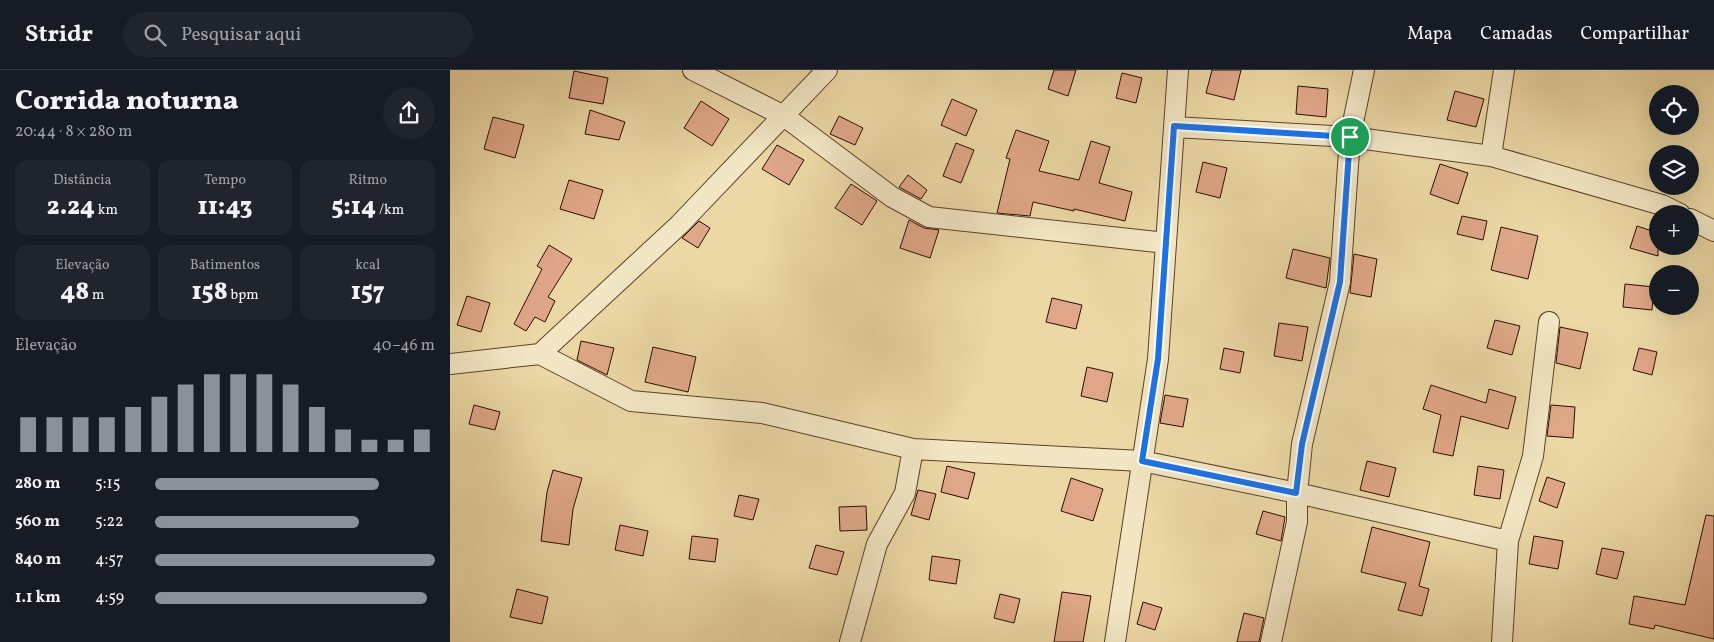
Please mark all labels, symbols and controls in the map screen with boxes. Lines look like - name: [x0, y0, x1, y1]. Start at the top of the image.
- search box: [123, 12, 473, 57]
- text: Stridr: [25, 18, 93, 52]
- icon: search: [141, 21, 169, 49]
- text: Pesquisar aqui: [181, 22, 301, 48]
- text: Mapa: [1407, 22, 1452, 47]
- text: Camadas: [1480, 22, 1553, 47]
- text: Compartilhar: [1581, 22, 1689, 47]
- text: Corrida noturna: [15, 82, 239, 121]
- map controls: [1649, 85, 1699, 315]
- button: locate: [1649, 85, 1699, 135]
- button: share: [383, 87, 435, 139]
- pin: [1329, 116, 1371, 158]
- text: 20:44 · 8 × 280 m: [15, 121, 133, 143]
- icon: arrive: [1336, 123, 1364, 151]
- button: layers: [1649, 145, 1699, 195]
- text: Distância: [53, 171, 111, 190]
- text: Tempo: [204, 171, 246, 190]
- text: Ritmo: [348, 171, 387, 190]
- text: 2.24: [47, 190, 95, 225]
- text: 11:43: [197, 190, 253, 225]
- text: 5:14: [331, 190, 376, 225]
- text: km: [95, 201, 118, 220]
- text: /km: [376, 201, 404, 220]
- button: +: [1649, 205, 1699, 255]
- text: Elevação: [55, 256, 109, 275]
- text: Batimentos: [190, 256, 260, 275]
- text: kcal: [355, 256, 380, 275]
- button: −: [1649, 265, 1699, 315]
- text: 48: [60, 275, 89, 310]
- text: 158: [191, 275, 228, 310]
- text: 157: [351, 275, 385, 310]
- text: m: [89, 286, 104, 305]
- text: bpm: [228, 286, 259, 305]
- text: Elevação: [15, 335, 77, 357]
- text: 40–46 m: [373, 335, 435, 357]
- text: 280 m: [15, 473, 61, 495]
- text: 5:15: [95, 473, 120, 495]
- text: 560 m: [15, 511, 60, 533]
- text: 5:22: [95, 511, 124, 533]
- text: 840 m: [15, 549, 61, 571]
- text: 4:57: [95, 549, 124, 571]
- text: 1.1 km: [15, 587, 61, 609]
- text: 4:59: [95, 587, 124, 609]

